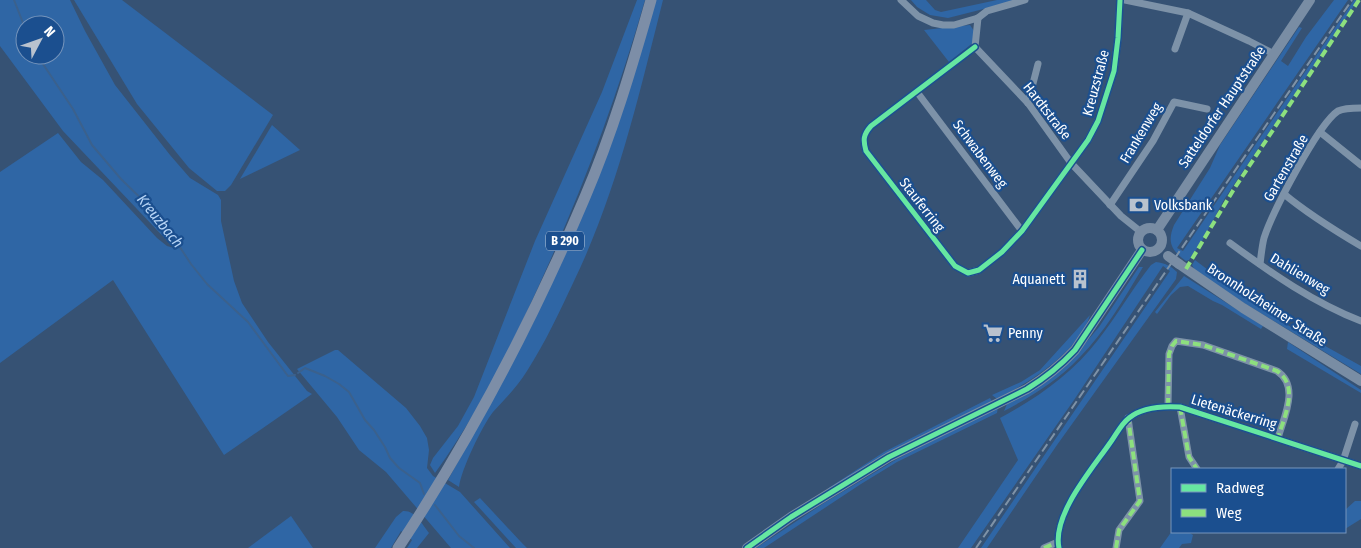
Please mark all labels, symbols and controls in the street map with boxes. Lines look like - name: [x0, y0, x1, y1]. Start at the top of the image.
- north arrow: [15, 15, 65, 65]
- text: N: [40, 23, 59, 41]
- street label: Satteldorfer Hauptstraße: [1175, 43, 1269, 171]
- street label: Kreuzstraße: [1079, 48, 1113, 118]
- street label: Hardtstraße: [1019, 79, 1075, 143]
- street label: Frankenweg: [1116, 99, 1166, 166]
- street label: Schwabenweg: [949, 117, 1011, 192]
- street label: Gartenstraße: [1260, 131, 1312, 205]
- street label: Stauferring: [896, 175, 949, 236]
- water label: Kreuzbach: [133, 191, 187, 251]
- bank icon: Volksbank: [1128, 194, 1150, 216]
- place label: Volksbank: [1154, 197, 1213, 214]
- road number: B 290: [546, 232, 584, 250]
- street label: Dahlienweg: [1267, 250, 1333, 299]
- street label: Bronnholzheimer Straße: [1204, 260, 1330, 350]
- building icon: Aquanett: [1069, 268, 1091, 290]
- place label: Aquanett: [1013, 271, 1065, 288]
- supermarket icon: Penny: [982, 322, 1004, 344]
- place label: Penny: [1008, 325, 1043, 342]
- street label: Lietenäckerring: [1189, 391, 1279, 433]
- legend: [1171, 468, 1346, 533]
- text: Radweg: [1216, 479, 1264, 497]
- text: Weg: [1216, 504, 1242, 522]

